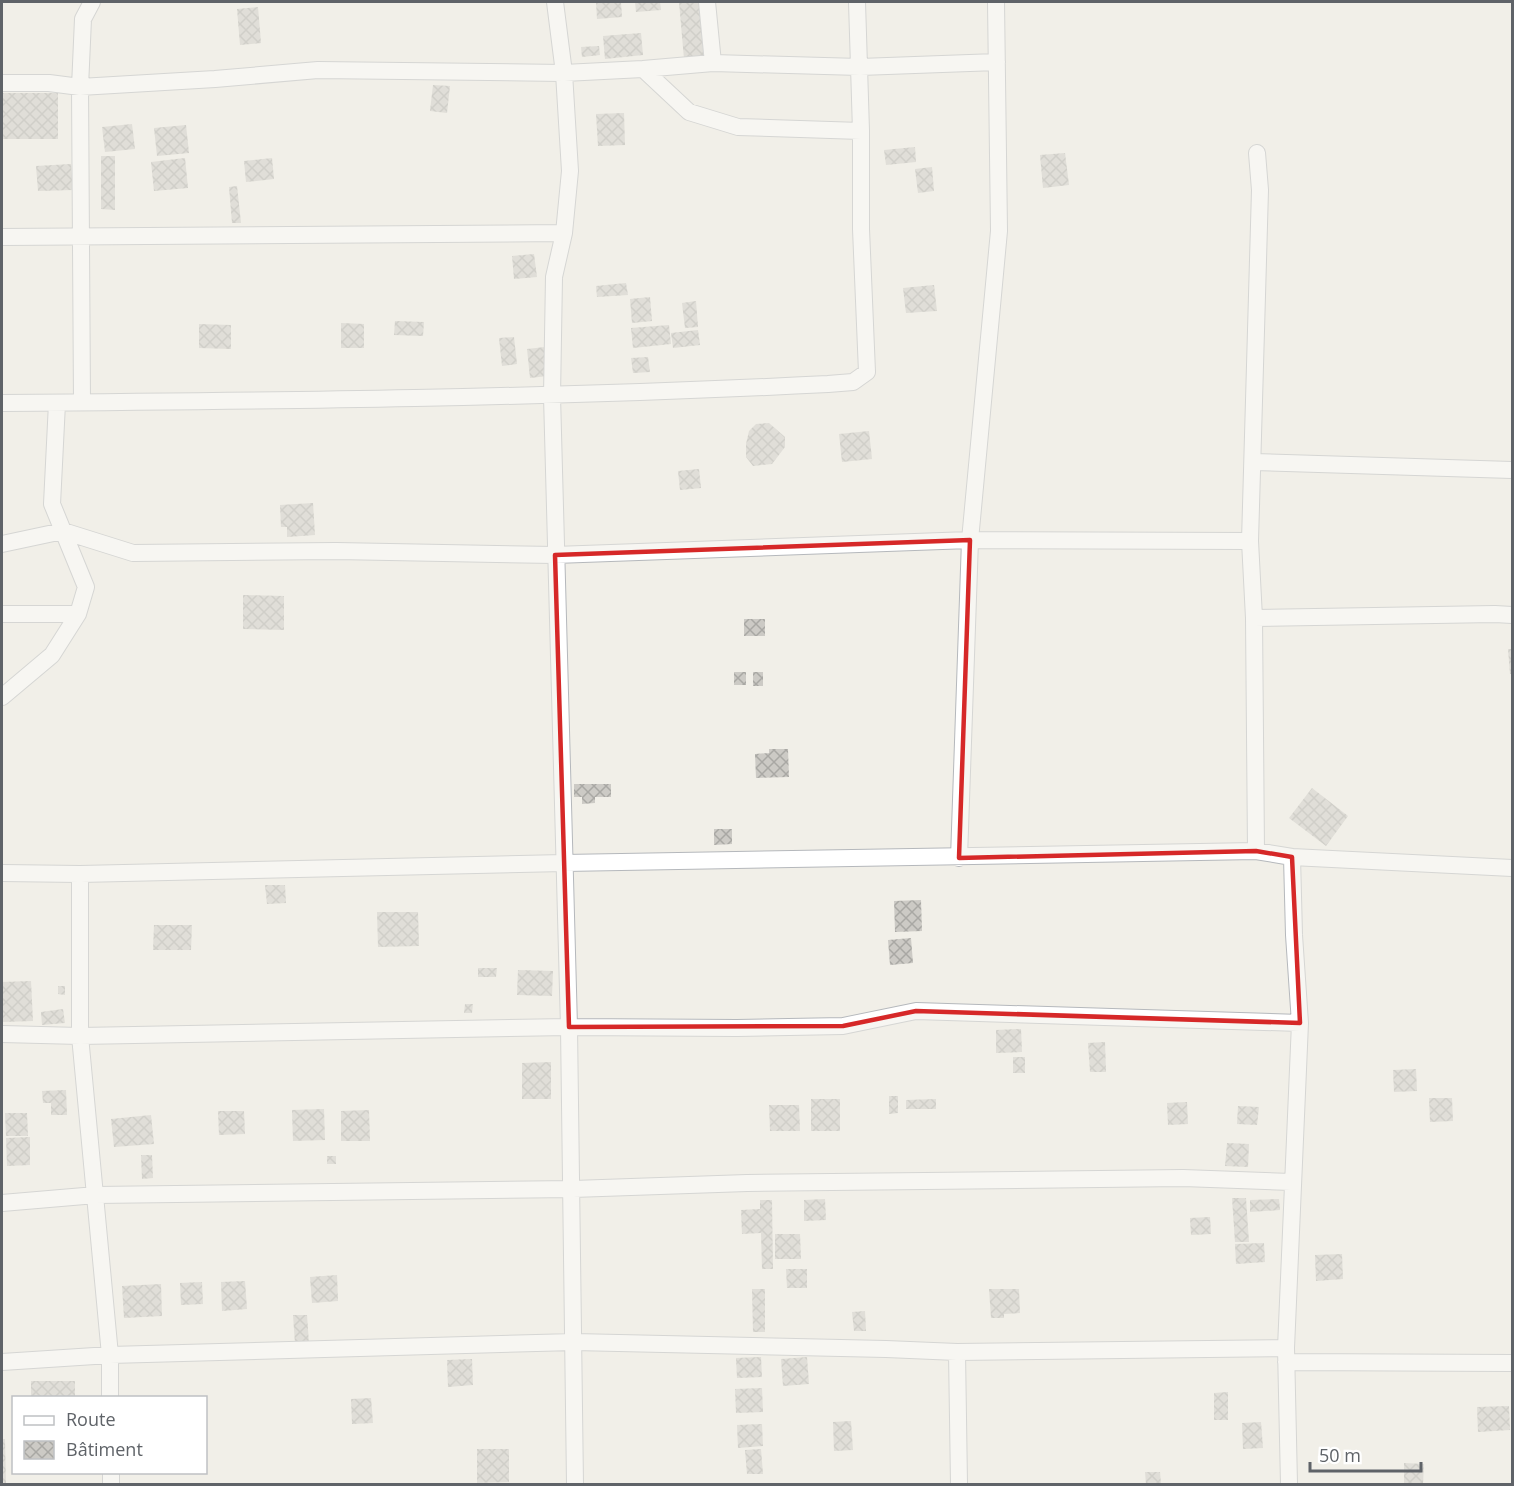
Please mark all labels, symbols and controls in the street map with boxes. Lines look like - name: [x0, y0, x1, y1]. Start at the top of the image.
- legend: [12, 1396, 207, 1474]
- text: Route: [66, 1407, 116, 1431]
- scale bar: [1310, 1435, 1421, 1473]
- text: Bâtiment: [66, 1437, 143, 1461]
- text: 50 m: [1319, 1443, 1361, 1467]

